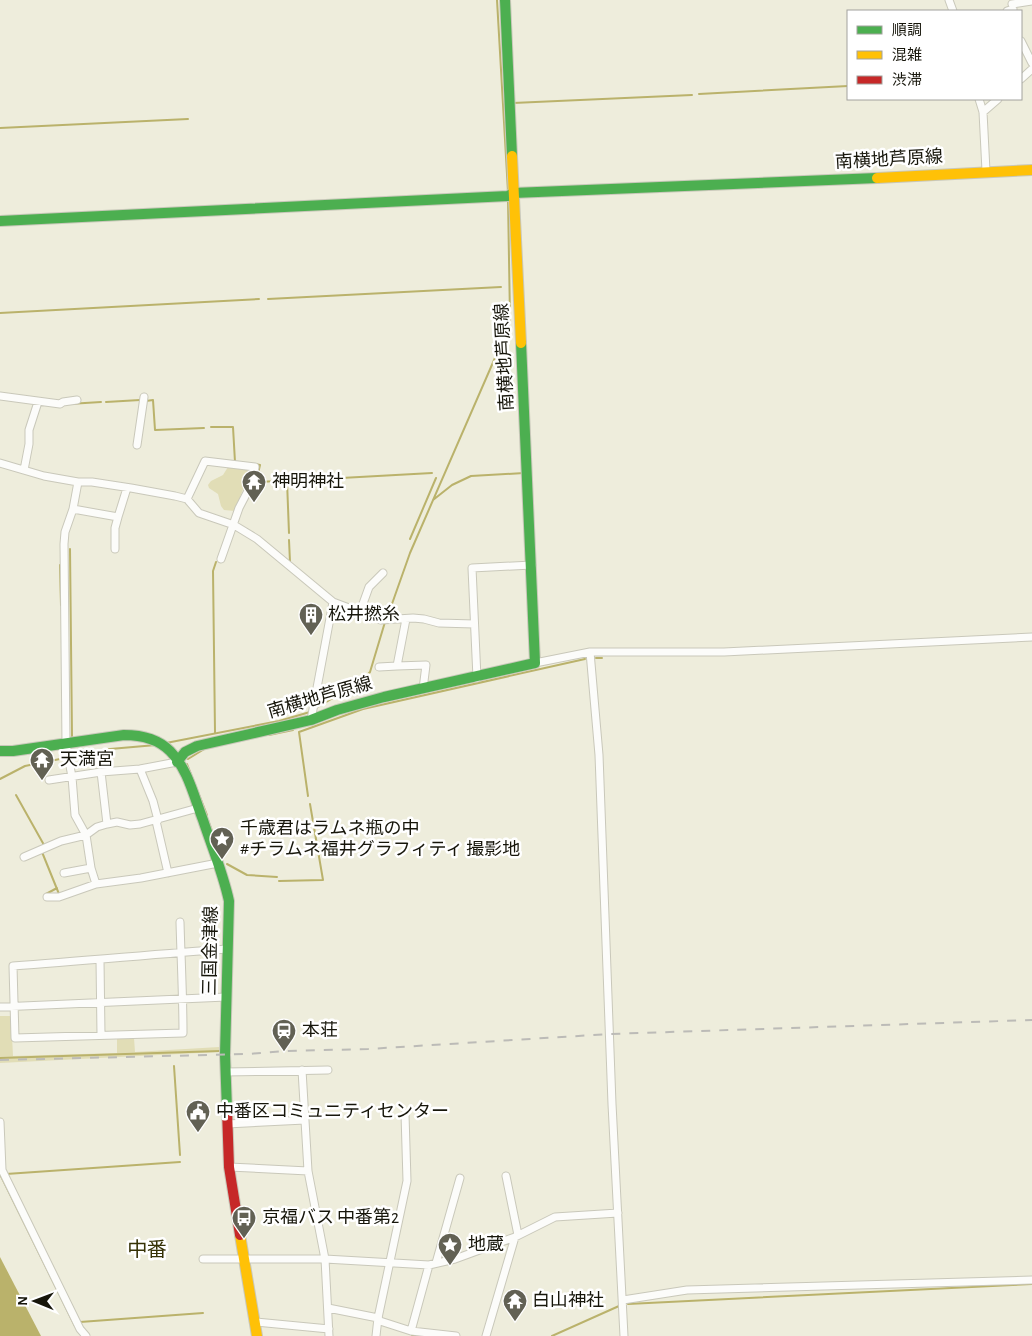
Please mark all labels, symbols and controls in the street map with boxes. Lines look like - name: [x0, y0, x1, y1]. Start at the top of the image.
- legend: [847, 10, 1022, 100]
- text: 順調: [892, 23, 922, 38]
- text: 混雑: [892, 47, 922, 63]
- text: 渋滞: [892, 72, 922, 88]
- street label: 南横地芦原線: [834, 146, 943, 172]
- street label: 南横地芦原線: [491, 303, 517, 412]
- temple icon: 神明神社: [241, 469, 267, 503]
- place label: 神明神社: [272, 472, 344, 491]
- building icon: 松井撚糸: [298, 602, 324, 636]
- place label: 松井撚糸: [328, 604, 400, 624]
- street label: 南横地芦原線: [265, 673, 374, 722]
- temple icon: 天満宮: [29, 747, 55, 781]
- place label: 天満宮: [60, 750, 114, 769]
- place label: 千歳君はラムネ瓶の中 #チラムネ福井グラフィティ 撮影地: [240, 819, 520, 859]
- place icon: 千歳君はラムネ瓶の中 #チラムネ福井グラフィティ 撮影地: [209, 826, 235, 860]
- street label: 三国金津線: [199, 906, 221, 996]
- station icon: 本荘: [271, 1018, 297, 1052]
- place label: 本荘: [302, 1021, 338, 1040]
- public building icon: 中番区コミュニティセンター: [185, 1099, 211, 1133]
- place label: 中番区コミュニティセンター: [216, 1102, 449, 1121]
- bus stop icon: 京福バス 中番第2: [231, 1205, 257, 1239]
- place label: 京福バス 中番第2: [262, 1207, 399, 1227]
- place icon: 地蔵: [437, 1232, 463, 1266]
- place label: 地蔵: [468, 1235, 504, 1254]
- district label: 中番: [127, 1239, 167, 1260]
- north arrow: [10, 1276, 60, 1326]
- temple icon: 白山神社: [502, 1288, 528, 1322]
- place label: 白山神社: [532, 1290, 604, 1310]
- text: N: [16, 1296, 30, 1306]

